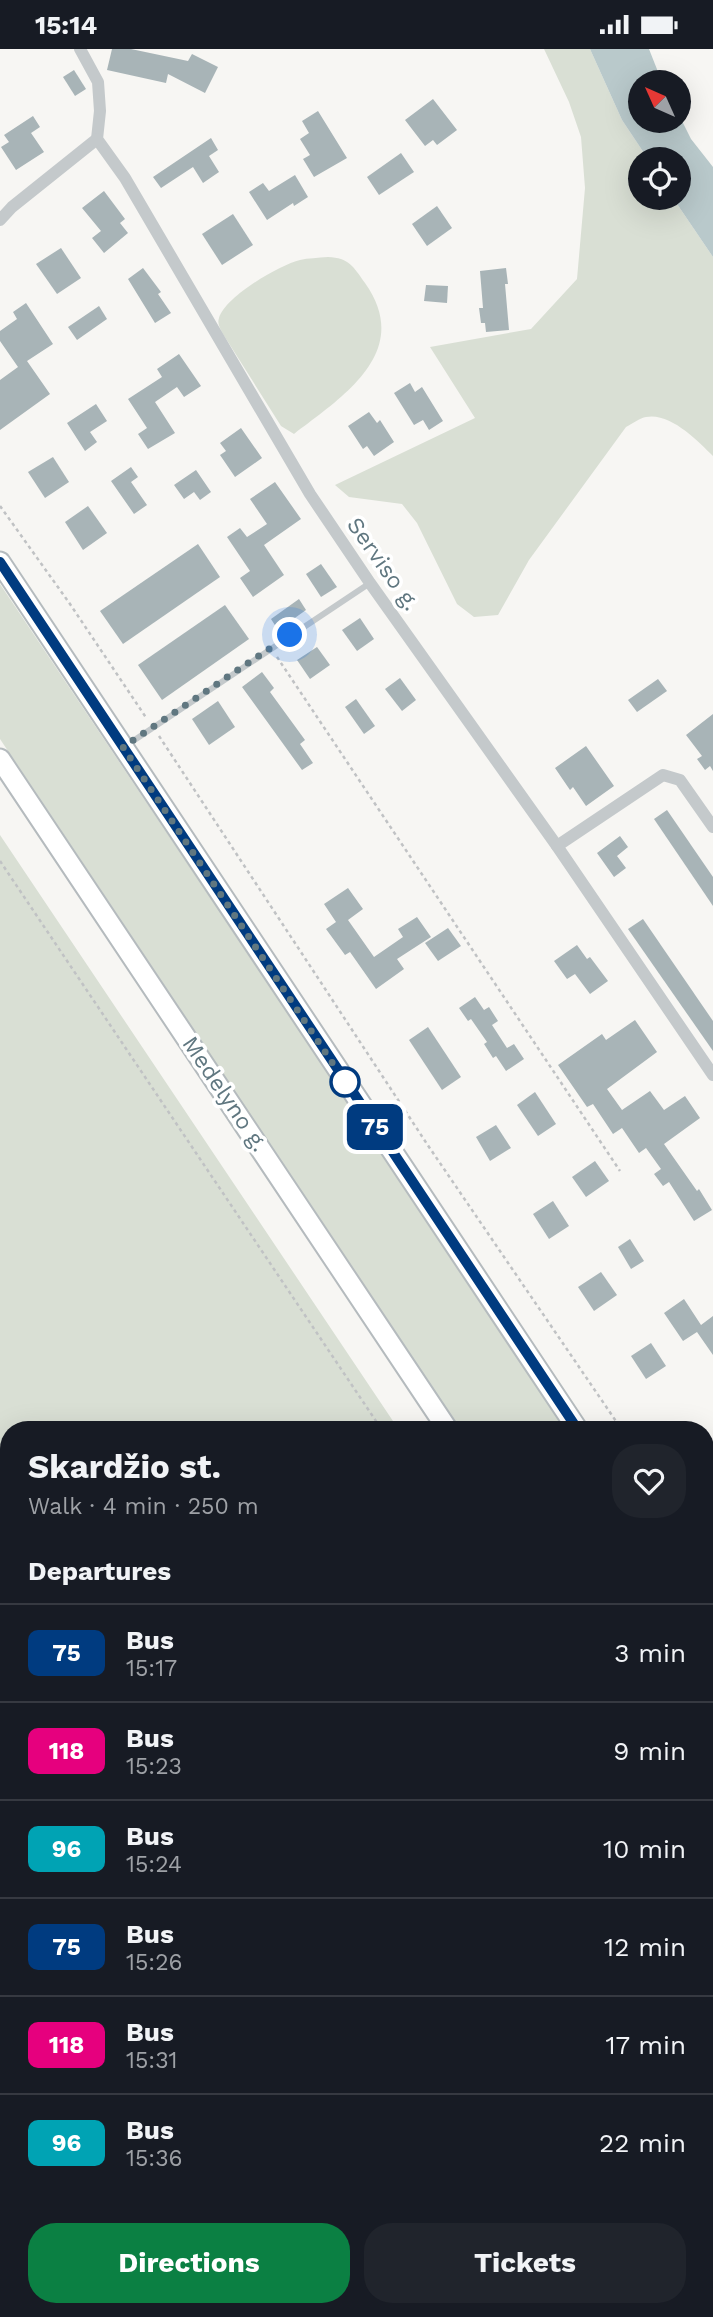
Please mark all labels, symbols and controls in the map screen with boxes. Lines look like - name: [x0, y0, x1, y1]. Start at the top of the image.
- text: 15:14: [35, 10, 97, 40]
- north arrow: [628, 70, 691, 133]
- map controls: [628, 70, 691, 210]
- button: locate: [628, 147, 691, 210]
- street label: Serviso g.: [341, 512, 425, 616]
- your location: [272, 617, 307, 652]
- street label: Medelyno g.: [177, 1031, 273, 1157]
- unlabelled marker: [330, 1067, 360, 1097]
- line badge: 75: [344, 1104, 406, 1150]
- text: 75: [361, 1113, 389, 1141]
- button: heart: [612, 1444, 686, 1518]
- text: Skardžio st.: [28, 1447, 221, 1486]
- text: Walk · 4 min · 250 m: [28, 1493, 259, 1520]
- text: Departures: [28, 1556, 171, 1586]
- text: Bus: [126, 1625, 174, 1655]
- text: 3 min: [614, 1638, 686, 1668]
- text: 75: [52, 1639, 81, 1667]
- text: 15:17: [126, 1655, 177, 1682]
- text: Bus: [126, 1723, 174, 1753]
- text: 9 min: [613, 1736, 686, 1766]
- text: 118: [49, 1737, 84, 1765]
- text: 15:23: [126, 1753, 182, 1780]
- text: Bus: [126, 1821, 174, 1851]
- text: 10 min: [603, 1834, 686, 1864]
- text: 96: [52, 1835, 81, 1863]
- text: 15:24: [126, 1851, 182, 1878]
- text: Bus: [126, 1919, 174, 1949]
- text: 12 min: [604, 1932, 686, 1962]
- text: 75: [52, 1933, 81, 1961]
- text: 15:26: [126, 1949, 183, 1976]
- text: Bus: [126, 2017, 174, 2047]
- text: 17 min: [605, 2030, 686, 2060]
- text: 118: [49, 2031, 84, 2059]
- text: 15:31: [126, 2047, 178, 2074]
- text: Bus: [126, 2115, 174, 2145]
- text: 22 min: [599, 2128, 686, 2158]
- text: 96: [52, 2129, 81, 2157]
- text: 15:36: [126, 2145, 183, 2172]
- button: Directions: [28, 2223, 350, 2303]
- button: Tickets: [364, 2223, 686, 2303]

